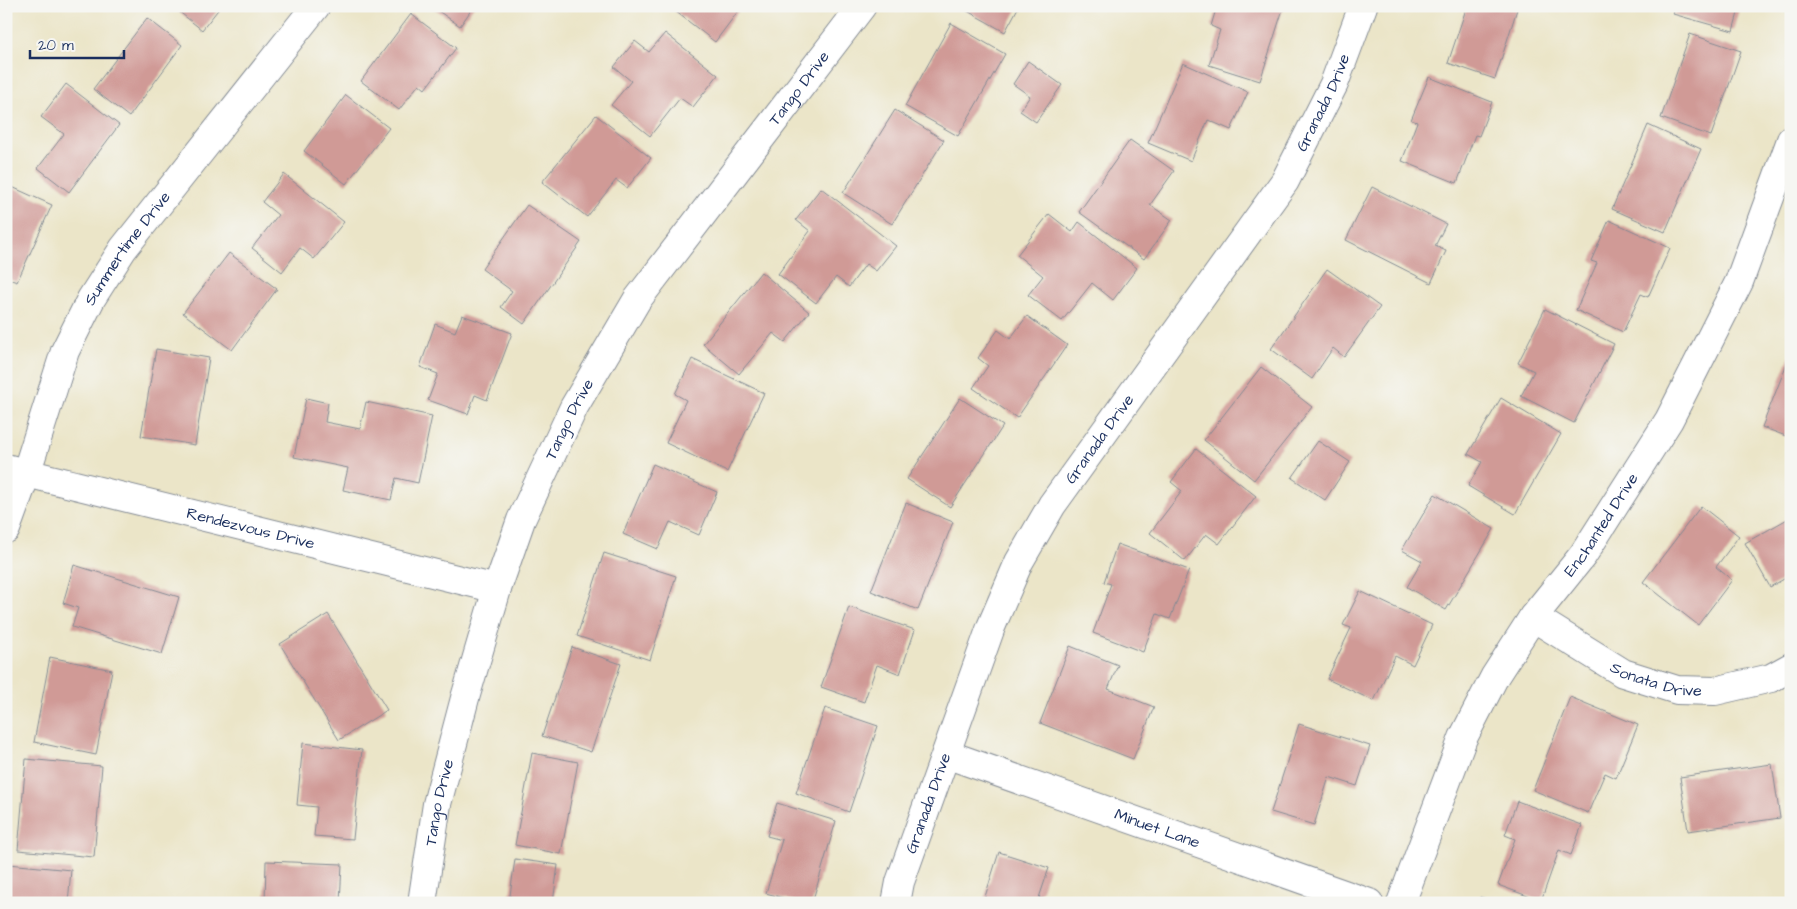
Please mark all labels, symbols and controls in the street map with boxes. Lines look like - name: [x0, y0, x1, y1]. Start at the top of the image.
- scale bar: [30, 28, 124, 60]
- text: 20 m: [38, 35, 74, 56]
- street label: Tango Drive: [763, 46, 835, 130]
- street label: Granada Drive: [1291, 51, 1355, 155]
- street label: Summertime Drive: [79, 186, 176, 309]
- street label: Tango Drive: [540, 374, 599, 464]
- street label: Granada Drive: [1060, 390, 1139, 488]
- street label: Enchanted Drive: [1559, 469, 1644, 581]
- street label: Rendezvous Drive: [184, 502, 317, 555]
- street label: Sonata Drive: [1606, 657, 1703, 702]
- street label: Granada Drive: [900, 750, 956, 857]
- street label: Tango Drive: [420, 756, 459, 847]
- street label: Minuet Lane: [1112, 803, 1203, 854]

